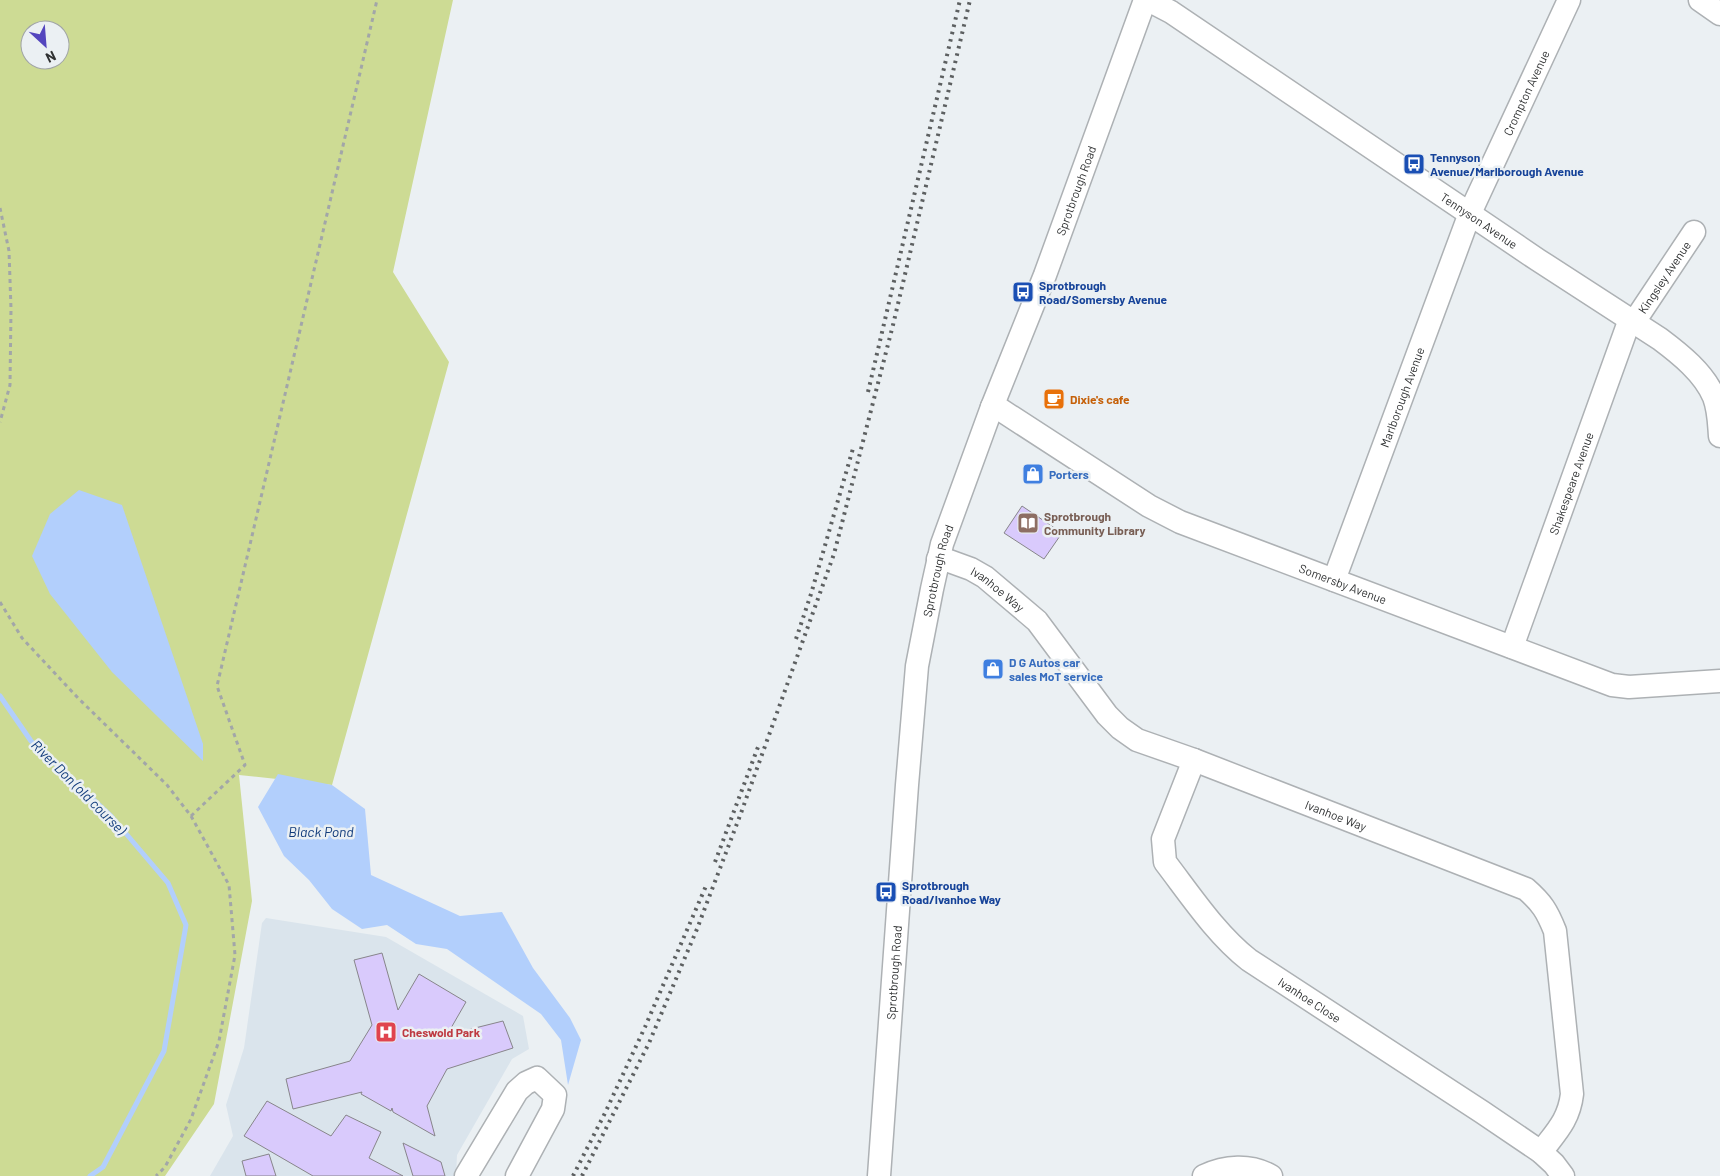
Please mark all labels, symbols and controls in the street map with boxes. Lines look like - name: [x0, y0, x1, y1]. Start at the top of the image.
- north arrow: [20, 20, 70, 70]
- text: N: [43, 47, 59, 67]
- street label: Crompton Avenue: [1500, 48, 1552, 138]
- street label: Sprotbrough Road: [1053, 144, 1098, 237]
- place label: Tennyson Avenue/Marlborough Avenue: [1430, 150, 1584, 178]
- bus stop icon: Tennyson Avenue/Marlborough Avenue: [1402, 152, 1426, 176]
- street label: Tennyson Avenue: [1438, 189, 1520, 251]
- street label: Kingsley Avenue: [1635, 238, 1693, 316]
- place label: Sprotbrough Road/Somersby Avenue: [1039, 278, 1168, 306]
- bus stop icon: Sprotbrough Road/Somersby Avenue: [1011, 280, 1035, 304]
- street label: Marlborough Avenue: [1377, 345, 1427, 449]
- cafe icon: Dixie's cafe: [1042, 387, 1066, 411]
- place label: Dixie's cafe: [1070, 392, 1130, 406]
- street label: Shakespeare Avenue: [1546, 430, 1596, 536]
- shop icon: Porters: [1021, 462, 1045, 486]
- place label: Porters: [1049, 467, 1089, 481]
- place label: Sprotbrough Community Library: [1044, 509, 1146, 537]
- library icon: Sprotbrough Community Library: [1016, 511, 1040, 535]
- street label: Sprotbrough Road: [920, 523, 956, 618]
- street label: Somersby Avenue: [1297, 561, 1389, 606]
- street label: Ivanhoe Way: [968, 563, 1028, 615]
- place label: D G Autos car sales MoT service: [1009, 655, 1104, 683]
- shop icon: D G Autos car sales MoT service: [981, 657, 1005, 681]
- water label: River Don (old course): [28, 736, 130, 838]
- street label: Ivanhoe Way: [1303, 797, 1369, 834]
- water label: Black Pond: [288, 823, 354, 840]
- place label: Sprotbrough Road/Ivanhoe Way: [902, 878, 1001, 906]
- bus stop icon: Sprotbrough Road/Ivanhoe Way: [874, 880, 898, 904]
- street label: Sprotbrough Road: [883, 925, 904, 1020]
- street label: Ivanhoe Close: [1276, 974, 1344, 1025]
- hospital icon: Cheswold Park: [374, 1020, 398, 1044]
- place label: Cheswold Park: [402, 1025, 481, 1039]

